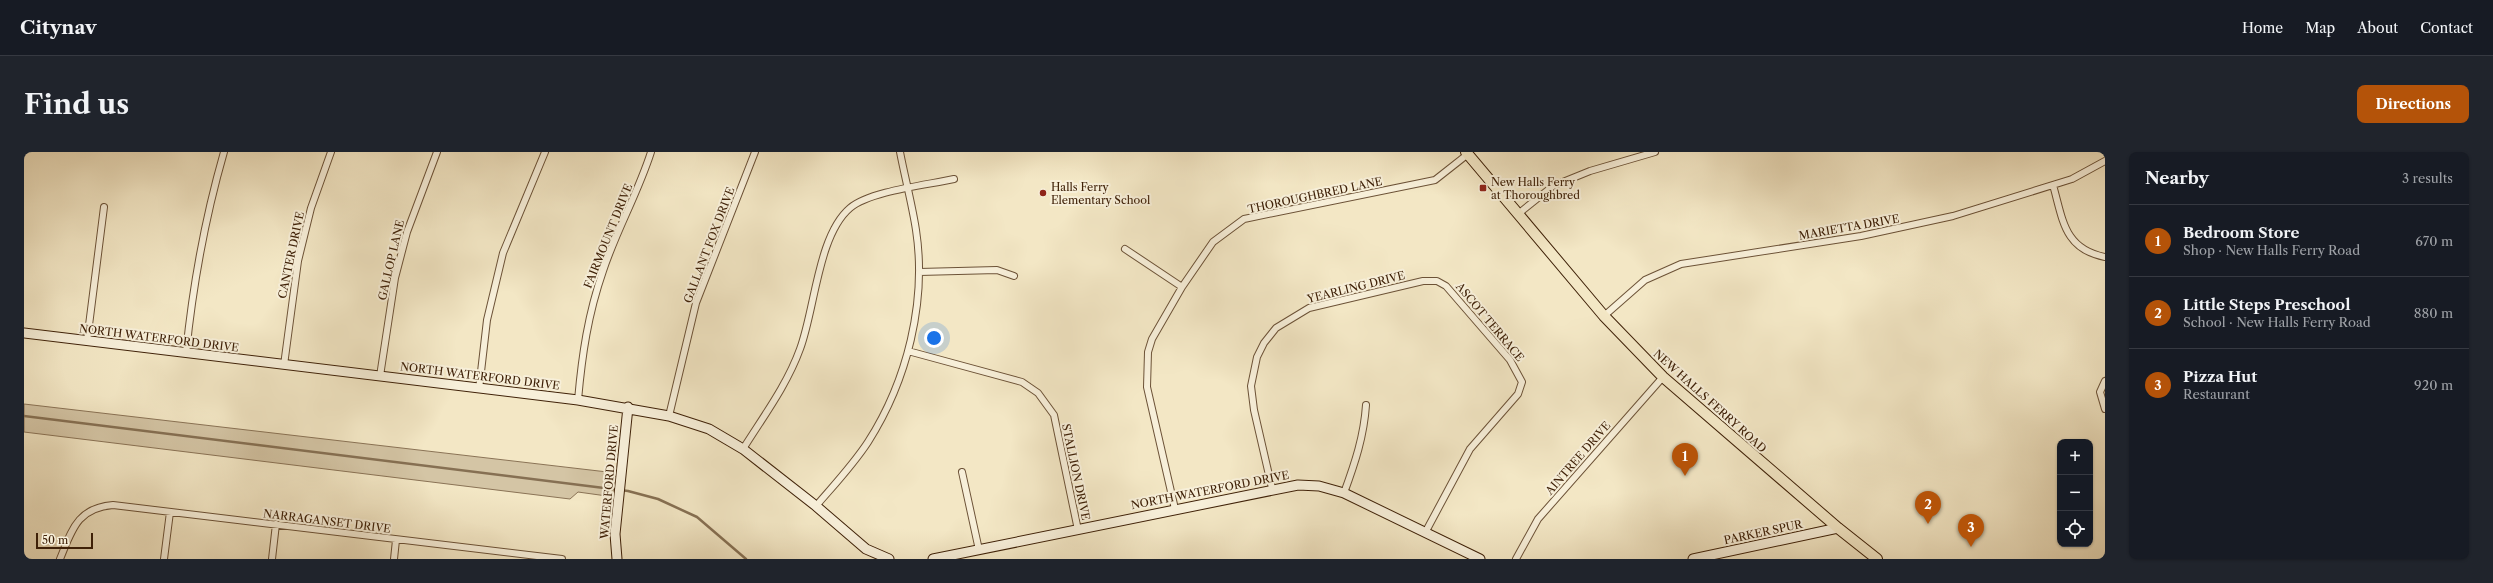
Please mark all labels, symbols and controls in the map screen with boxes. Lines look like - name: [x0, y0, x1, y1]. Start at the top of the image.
- text: Citynav: [20, 16, 97, 39]
- text: Home: [2242, 19, 2283, 37]
- text: Map: [2305, 19, 2335, 37]
- text: About: [2357, 19, 2398, 37]
- text: Contact: [2420, 19, 2473, 37]
- button: Directions: [2357, 85, 2469, 123]
- text: Find us: [24, 87, 129, 121]
- text: Nearby: [2145, 168, 2209, 188]
- text: 3 results: [2402, 170, 2453, 186]
- street label: THOROUGHBRED LANE: [1246, 174, 1384, 216]
- place label: New Halls Ferry at Thoroughbred: [1491, 175, 1580, 202]
- place label: Halls Ferry Elementary School: [1051, 180, 1151, 207]
- street label: FAIRMOUNT DRIVE: [581, 181, 636, 290]
- marker: New Halls Ferry at Thoroughbred: [1478, 183, 1488, 193]
- street label: GALLANT FOX DRIVE: [680, 185, 738, 305]
- marker: Halls Ferry Elementary School: [1038, 188, 1048, 198]
- street label: CANTER DRIVE: [275, 210, 307, 300]
- street label: MARIETTA DRIVE: [1798, 211, 1901, 243]
- street label: GALLOP LANE: [375, 218, 407, 302]
- text: Bedroom Store: [2183, 223, 2299, 242]
- text: 1: [2155, 233, 2161, 249]
- text: 670 m: [2415, 233, 2453, 249]
- text: Shop · New Halls Ferry Road: [2183, 242, 2360, 258]
- street label: YEARLING DRIVE: [1305, 268, 1407, 306]
- street label: ASCOT TERRACE: [1452, 279, 1527, 365]
- text: Little Steps Preschool: [2183, 295, 2350, 314]
- text: 2: [2154, 305, 2162, 321]
- text: 880 m: [2414, 305, 2453, 321]
- text: School · New Halls Ferry Road: [2183, 314, 2371, 330]
- street label: NORTH WATERFORD DRIVE: [78, 321, 240, 355]
- your location: [924, 328, 944, 348]
- street label: NEW HALLS FERRY ROAD: [1651, 347, 1769, 455]
- street label: NORTH WATERFORD DRIVE: [399, 359, 561, 393]
- text: Pizza Hut: [2183, 367, 2257, 386]
- text: 3: [2154, 377, 2162, 393]
- text: 920 m: [2414, 377, 2453, 393]
- text: Restaurant: [2183, 386, 2250, 402]
- street label: AINTREE DRIVE: [1542, 418, 1614, 498]
- street label: STALLION DRIVE: [1059, 423, 1093, 522]
- street label: WATERFORD DRIVE: [597, 424, 621, 541]
- map controls: [2057, 439, 2093, 547]
- button: +: [2057, 439, 2093, 475]
- pin: 1: [1672, 443, 1698, 476]
- street label: NORTH WATERFORD DRIVE: [1130, 468, 1291, 512]
- button: −: [2057, 475, 2093, 511]
- pin: 2: [1915, 491, 1941, 524]
- street label: NARRAGANSET DRIVE: [262, 506, 392, 536]
- button: locate: [2057, 511, 2093, 547]
- pin: 3: [1958, 514, 1984, 547]
- street label: PARKER SPUR: [1722, 517, 1804, 547]
- scale bar: [36, 531, 93, 550]
- text: 50 m: [42, 533, 68, 547]

